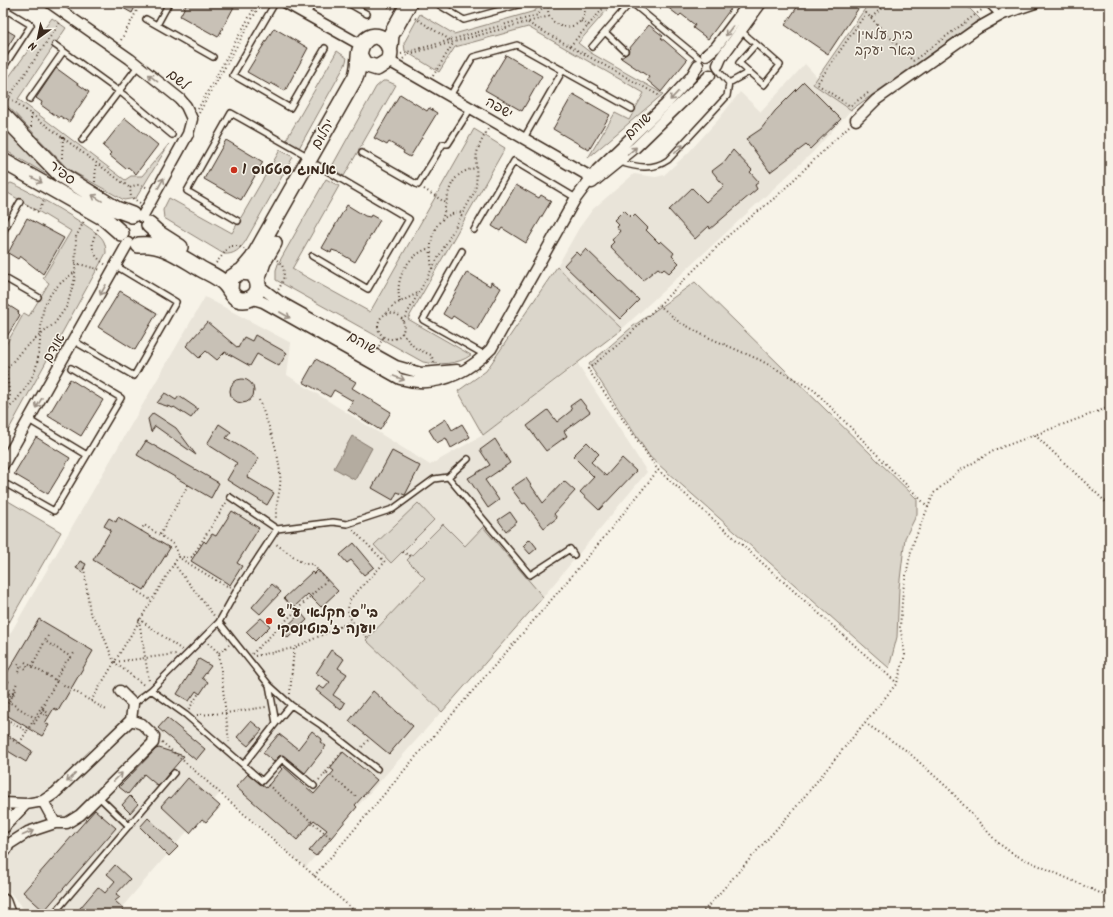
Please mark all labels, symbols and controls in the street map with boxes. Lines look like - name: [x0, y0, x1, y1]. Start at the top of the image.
- north arrow: [18, 18, 58, 58]
- park label: בית עלמין באר יעקב: [855, 24, 915, 62]
- one-way arrow: [725, 25, 733, 36]
- text: N: [25, 36, 41, 55]
- street label: לשם: [162, 64, 194, 96]
- one-way arrow: [147, 73, 158, 82]
- street label: ישפה: [481, 91, 517, 125]
- one-way arrow: [669, 91, 679, 101]
- street label: שוהם: [619, 107, 657, 145]
- street label: יהלום: [306, 115, 340, 153]
- one-way arrow: [674, 144, 684, 154]
- one-way arrow: [626, 147, 636, 156]
- street label: ספיר: [44, 155, 80, 191]
- place label: אלמוג סטטוס 1: [242, 159, 337, 181]
- marker: אלמוג סטטוס 1: [229, 165, 239, 175]
- one-way arrow: [31, 177, 43, 185]
- one-way arrow: [158, 177, 166, 189]
- one-way arrow: [92, 193, 103, 202]
- one-way arrow: [98, 284, 106, 296]
- one-way arrow: [279, 312, 291, 320]
- street label: שוהם: [343, 326, 381, 360]
- street label: אודם: [37, 329, 71, 367]
- one-way arrow: [392, 375, 404, 383]
- one-way arrow: [34, 397, 42, 409]
- place label: בי"ס חקלאי ע"ש יוענה ז'בוטינסקי: [277, 602, 378, 640]
- marker: בי"ס חקלאי ע"ש יוענה ז'בוטינסקי: [264, 616, 274, 626]
- one-way arrow: [113, 772, 123, 782]
- one-way arrow: [66, 773, 76, 783]
- one-way arrow: [21, 829, 33, 836]

